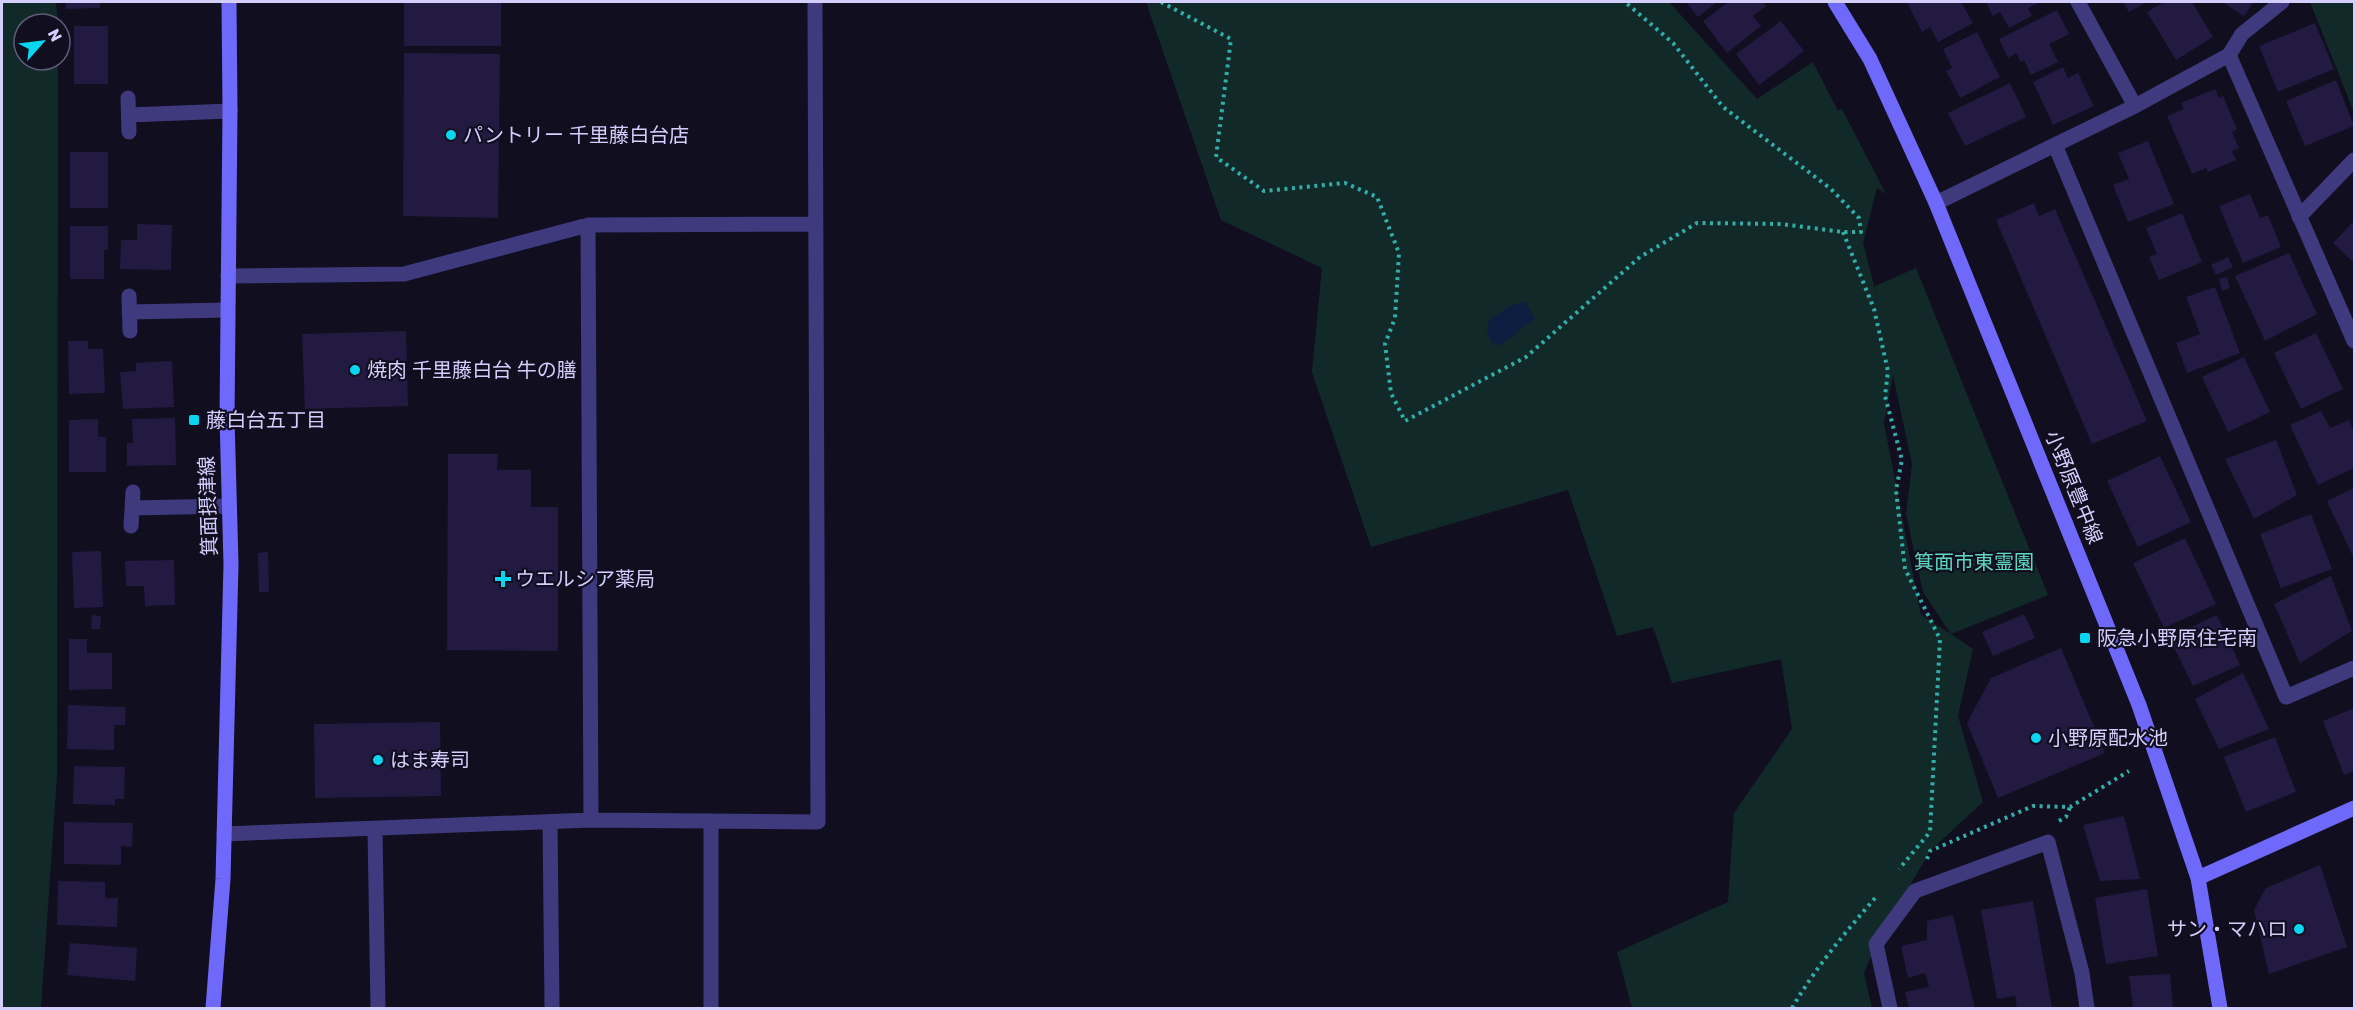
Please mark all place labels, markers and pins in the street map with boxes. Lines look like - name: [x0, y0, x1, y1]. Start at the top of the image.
- place label: パントリー 千里藤白台店: [463, 123, 689, 147]
- marker: パントリー 千里藤白台店: [444, 128, 458, 142]
- place label: 焼肉 千里藤白台 牛の膳: [367, 358, 577, 382]
- marker: 焼肉 千里藤白台 牛の膳: [348, 363, 362, 377]
- place label: 藤白台五丁目: [206, 408, 326, 432]
- marker: 藤白台五丁目: [187, 413, 201, 427]
- place label: ウエルシア薬局: [515, 567, 655, 591]
- marker: ウエルシア薬局: [496, 572, 510, 586]
- place label: 阪急小野原住宅南: [2097, 626, 2257, 650]
- marker: 阪急小野原住宅南: [2078, 631, 2092, 645]
- place label: 小野原配水池: [2048, 726, 2168, 750]
- marker: 小野原配水池: [2029, 731, 2043, 745]
- place label: はま寿司: [390, 748, 470, 772]
- marker: はま寿司: [371, 753, 385, 767]
- place label: サン・マハロ: [2167, 917, 2287, 941]
- marker: サン・マハロ: [2292, 922, 2306, 936]

